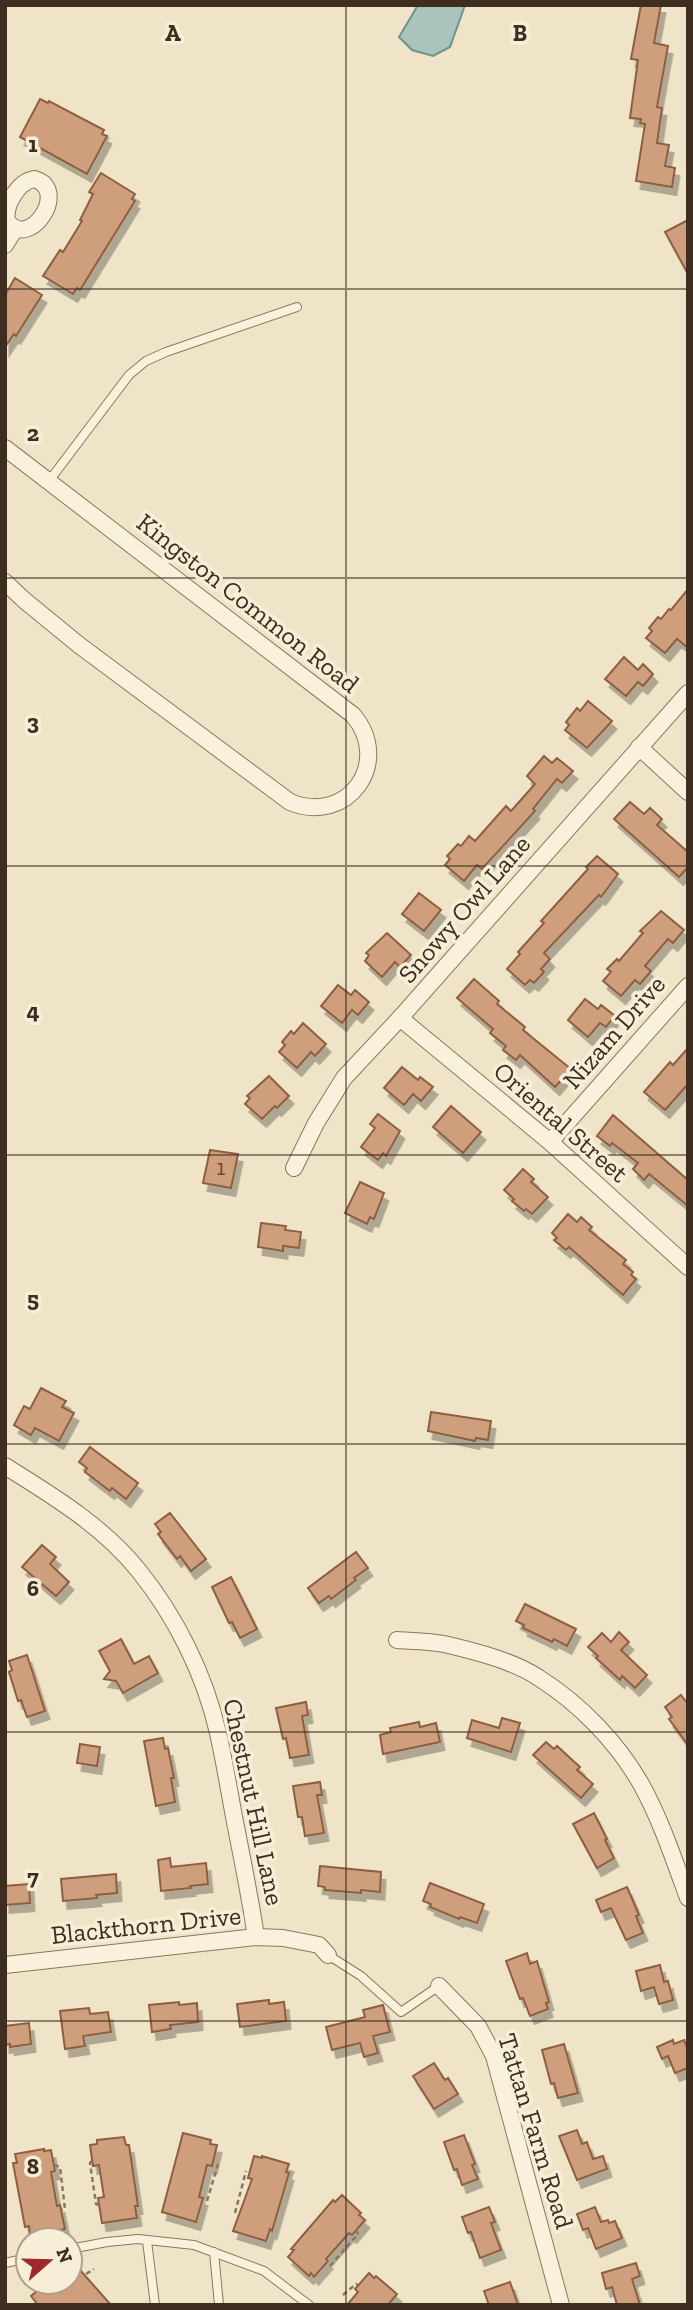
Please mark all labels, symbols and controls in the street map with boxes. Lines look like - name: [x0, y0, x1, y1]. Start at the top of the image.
- text: A: [165, 19, 181, 47]
- text: B: [513, 19, 527, 47]
- text: 1: [28, 130, 38, 158]
- text: 2: [27, 419, 39, 447]
- street label: Kingston Common Road: [130, 506, 366, 700]
- text: 3: [27, 708, 39, 736]
- street label: Snowy Owl Lane: [391, 828, 537, 990]
- street label: Nizam Drive: [556, 969, 672, 1095]
- text: 4: [26, 997, 40, 1025]
- street label: Oriental Street: [487, 1055, 635, 1189]
- house number: 1: [217, 1153, 226, 1181]
- text: 5: [27, 1285, 39, 1313]
- text: 6: [27, 1574, 39, 1602]
- street label: Chestnut Hill Lane: [217, 1696, 291, 1908]
- text: 7: [27, 1863, 39, 1891]
- street label: Blackthorn Drive: [49, 1899, 243, 1951]
- street label: Tattan Farm Road: [491, 2030, 581, 2232]
- text: 8: [27, 2152, 39, 2180]
- north arrow: [14, 2226, 84, 2296]
- text: N: [51, 2245, 78, 2266]

